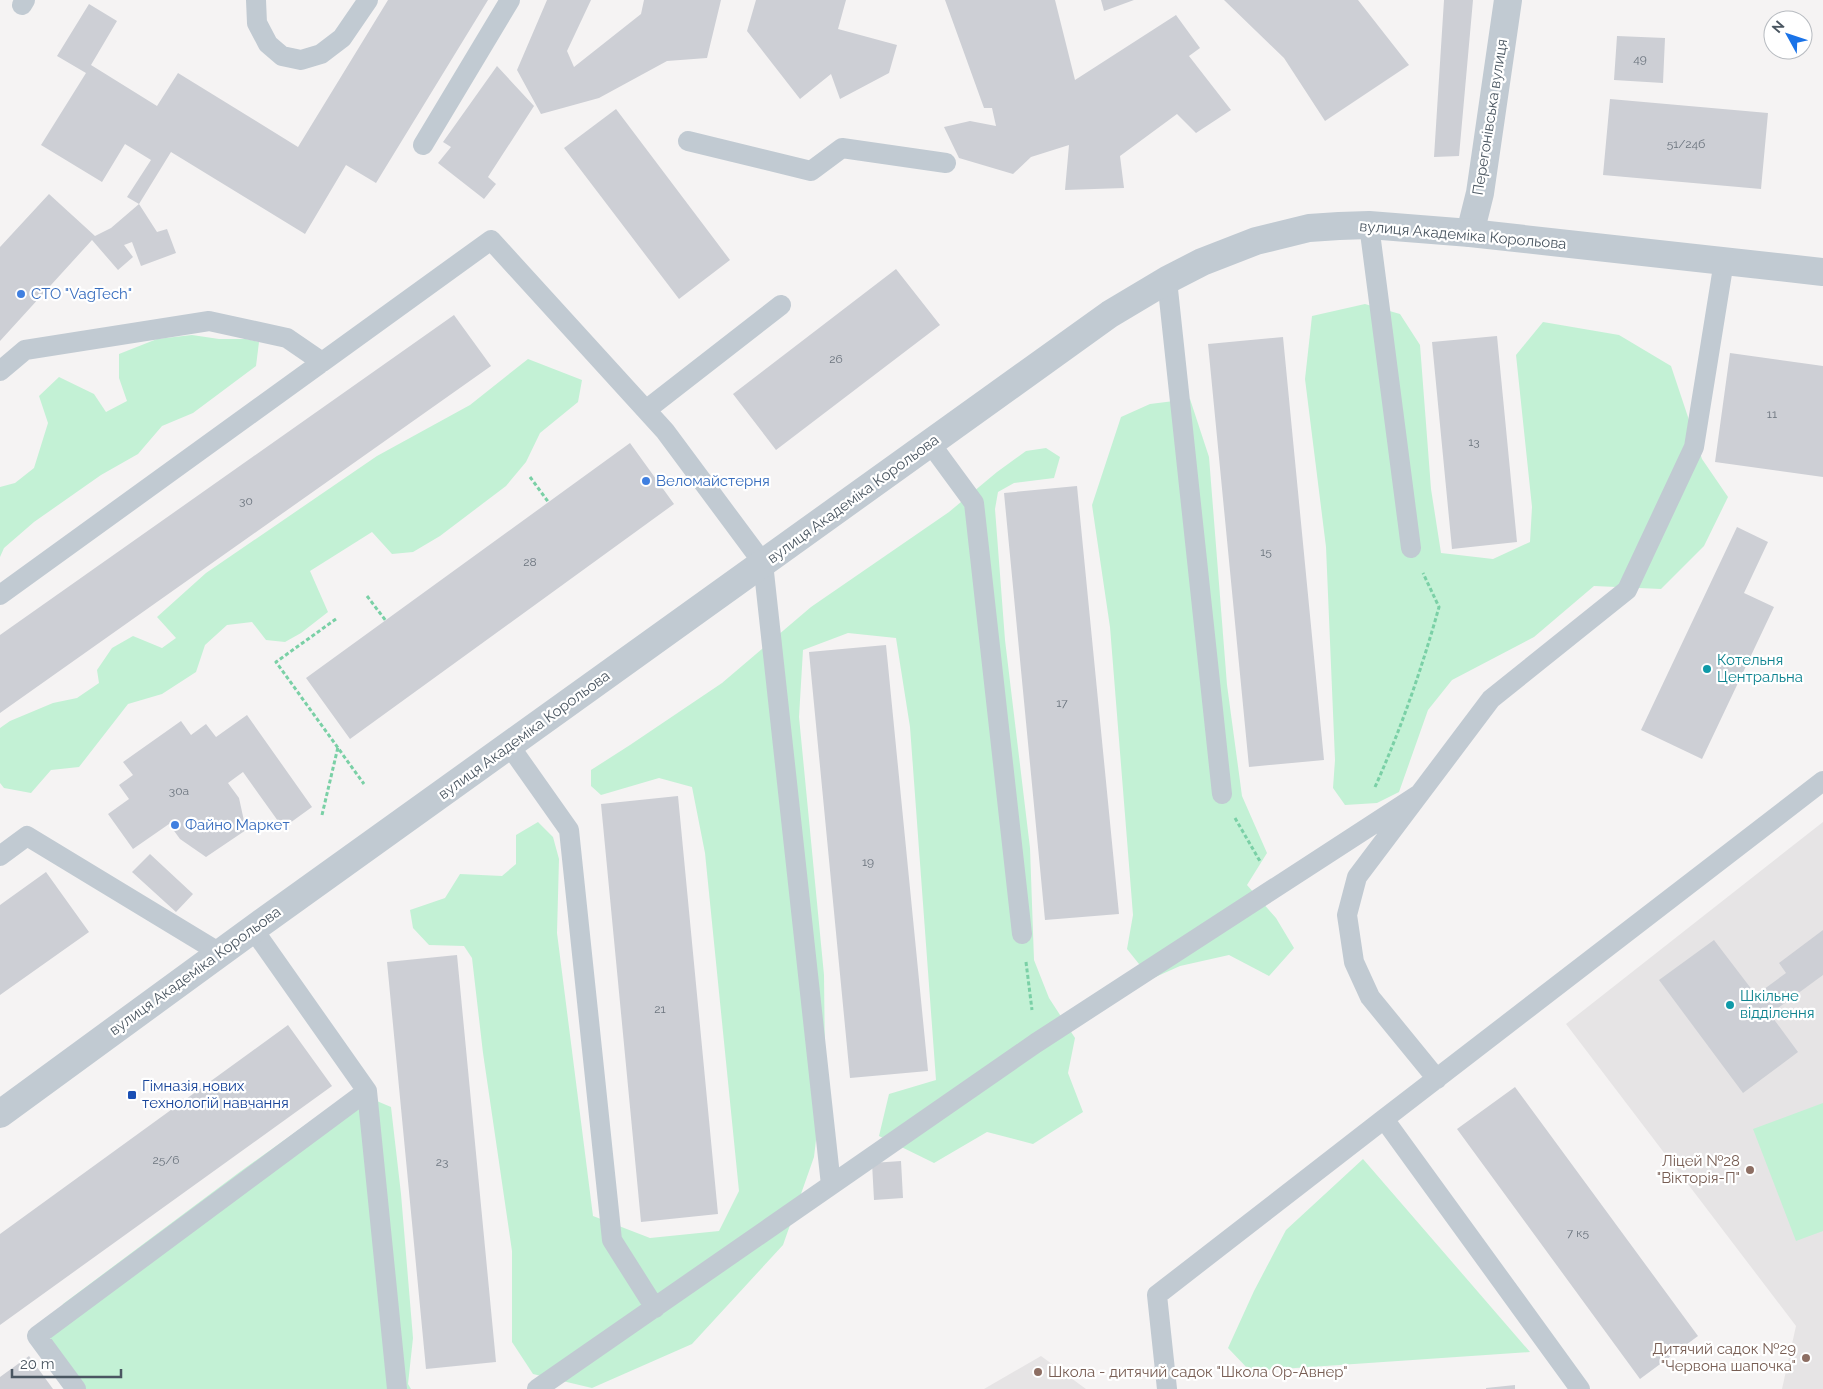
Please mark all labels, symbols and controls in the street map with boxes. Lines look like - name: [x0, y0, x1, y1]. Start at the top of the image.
- north arrow: [1763, 10, 1813, 60]
- text: N: [1768, 17, 1788, 36]
- street label: Перегонівська вулиця: [1469, 38, 1511, 196]
- house number: 49: [1633, 52, 1647, 66]
- house number: 51/24б: [1667, 137, 1705, 151]
- street label: вулиця Академіка Корольова: [1359, 217, 1567, 253]
- place label: СТО "VagTech": [31, 285, 132, 303]
- marker: СТО "VagTech": [15, 288, 27, 300]
- house number: 26: [829, 352, 843, 366]
- house number: 11: [1767, 407, 1777, 421]
- street label: вулиця Академіка Корольова: [764, 431, 942, 567]
- house number: 13: [1468, 435, 1480, 449]
- place label: Веломайстерня: [656, 472, 770, 490]
- marker: Веломайстерня: [640, 475, 652, 487]
- house number: 30: [239, 494, 253, 508]
- house number: 15: [1260, 545, 1272, 559]
- house number: 28: [523, 555, 537, 569]
- place label: Котельня Центральна: [1717, 651, 1803, 686]
- marker: Котельня Центральна: [1701, 663, 1713, 675]
- street label: вулиця Академіка Корольова: [435, 667, 613, 803]
- house number: 17: [1056, 696, 1068, 710]
- house number: 30а: [169, 784, 189, 798]
- place label: Файно Маркет: [185, 816, 290, 834]
- marker: Файно Маркет: [169, 819, 181, 831]
- house number: 19: [862, 855, 874, 869]
- street label: вулиця Академіка Корольова: [106, 903, 284, 1039]
- place label: Шкільне відділення: [1740, 987, 1815, 1022]
- marker: Шкільне відділення: [1724, 999, 1736, 1011]
- house number: 21: [654, 1002, 666, 1016]
- place label: Гімназія нових технологій навчання: [142, 1077, 289, 1112]
- marker: Гімназія нових технологій навчання: [126, 1089, 138, 1101]
- place label: Ліцей №28 "Вікторія-П": [1657, 1152, 1740, 1187]
- house number: 25/6: [152, 1153, 180, 1167]
- house number: 23: [436, 1155, 448, 1169]
- marker: Ліцей №28 "Вікторія-П": [1744, 1164, 1756, 1176]
- house number: 7 к5: [1567, 1226, 1590, 1240]
- place label: Дитячий садок №29 "Червона шапочка": [1652, 1340, 1796, 1375]
- scale bar: [12, 1346, 121, 1378]
- marker: Дитячий садок №29 "Червона шапочка": [1800, 1352, 1812, 1364]
- text: 20 m: [20, 1355, 55, 1373]
- place label: Школа - дитячий садок "Школа Ор-Авнер": [1048, 1363, 1348, 1381]
- marker: Школа - дитячий садок "Школа Ор-Авнер": [1032, 1366, 1044, 1378]

